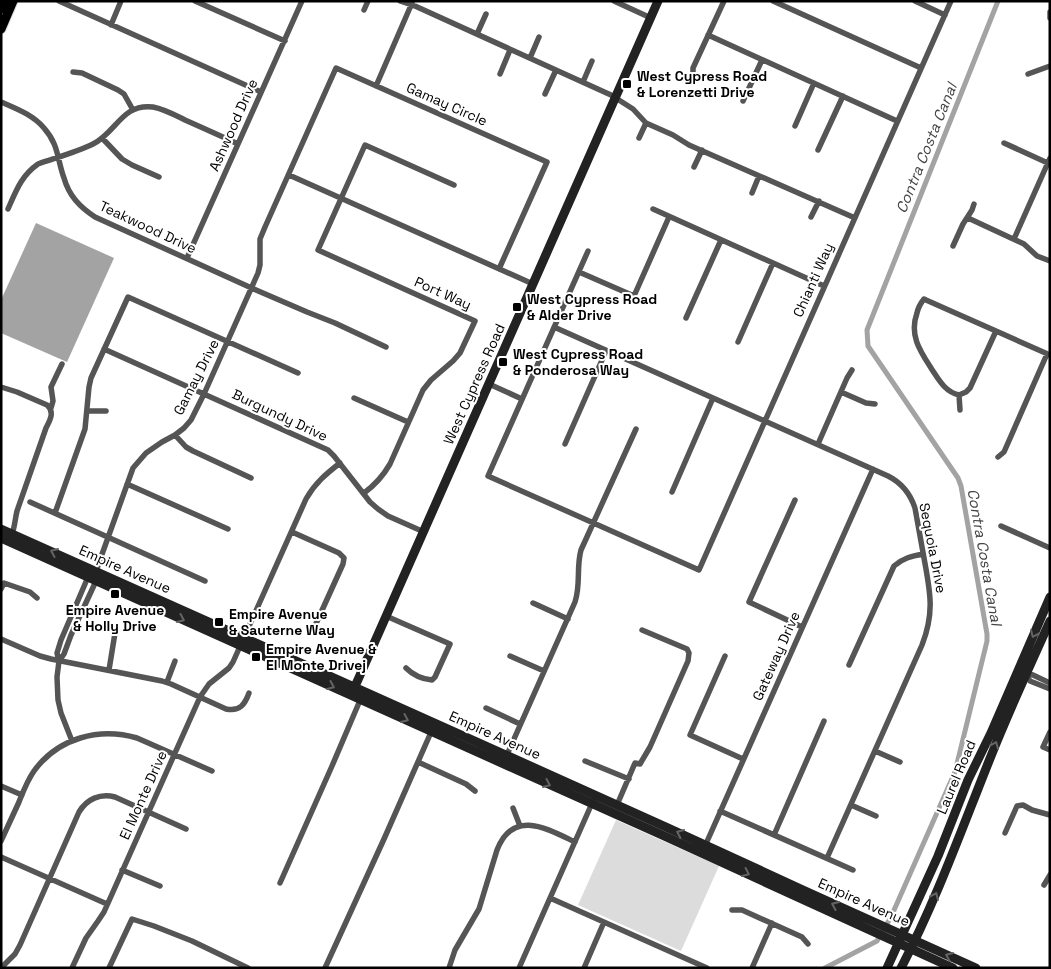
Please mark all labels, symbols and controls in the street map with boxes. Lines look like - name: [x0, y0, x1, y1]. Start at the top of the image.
- place label: West Cypress Road & Lorenzetti Drive: [637, 67, 767, 101]
- street label: Ashwood Drive: [205, 76, 261, 174]
- street label: Gamay Circle: [404, 78, 490, 130]
- marker: West Cypress Road & Lorenzetti Drive: [621, 78, 633, 90]
- water label: Contra Costa Canal: [891, 78, 962, 216]
- street label: Teakwood Drive: [97, 197, 199, 257]
- street label: Chianti Way: [789, 240, 837, 320]
- street label: Port Way: [412, 272, 474, 314]
- place label: West Cypress Road & Alder Drive: [527, 290, 657, 324]
- marker: West Cypress Road & Alder Drive: [511, 301, 523, 313]
- street label: West Cypress Road: [439, 321, 509, 447]
- street label: Gamay Drive: [169, 336, 223, 418]
- place label: West Cypress Road & Ponderosa Way: [513, 345, 643, 379]
- marker: West Cypress Road & Ponderosa Way: [497, 356, 509, 368]
- street label: Burgundy Drive: [229, 385, 331, 445]
- water label: Contra Costa Canal: [964, 487, 1007, 629]
- street label: Sequoia Drive: [915, 501, 951, 595]
- street label: Empire Avenue: [76, 541, 174, 597]
- one-way arrow: [50, 548, 59, 559]
- marker: Empire Avenue & Holly Drive: [109, 588, 121, 600]
- place label: Empire Avenue & Holly Drive: [66, 601, 164, 635]
- place label: Empire Avenue & Sauterne Way: [229, 605, 335, 639]
- street label: Gateway Drive: [748, 609, 804, 703]
- one-way arrow: [176, 612, 185, 623]
- marker: Empire Avenue & Sauterne Way: [213, 616, 225, 628]
- one-way arrow: [1029, 629, 1040, 638]
- place label: Empire Avenue & El Monte Drivej: [266, 640, 377, 674]
- marker: Empire Avenue & El Monte Drivej: [250, 651, 262, 663]
- one-way arrow: [326, 680, 335, 691]
- street label: Empire Avenue: [446, 707, 544, 763]
- one-way arrow: [400, 713, 409, 724]
- street label: Laurel Road: [932, 737, 980, 817]
- one-way arrow: [989, 741, 999, 750]
- street label: El Monte Drive: [115, 748, 171, 842]
- one-way arrow: [542, 777, 551, 788]
- one-way arrow: [676, 829, 685, 840]
- one-way arrow: [741, 867, 750, 878]
- street label: Empire Avenue: [815, 874, 913, 930]
- one-way arrow: [928, 892, 939, 901]
- one-way arrow: [831, 900, 840, 911]
- one-way arrow: [945, 951, 954, 962]

